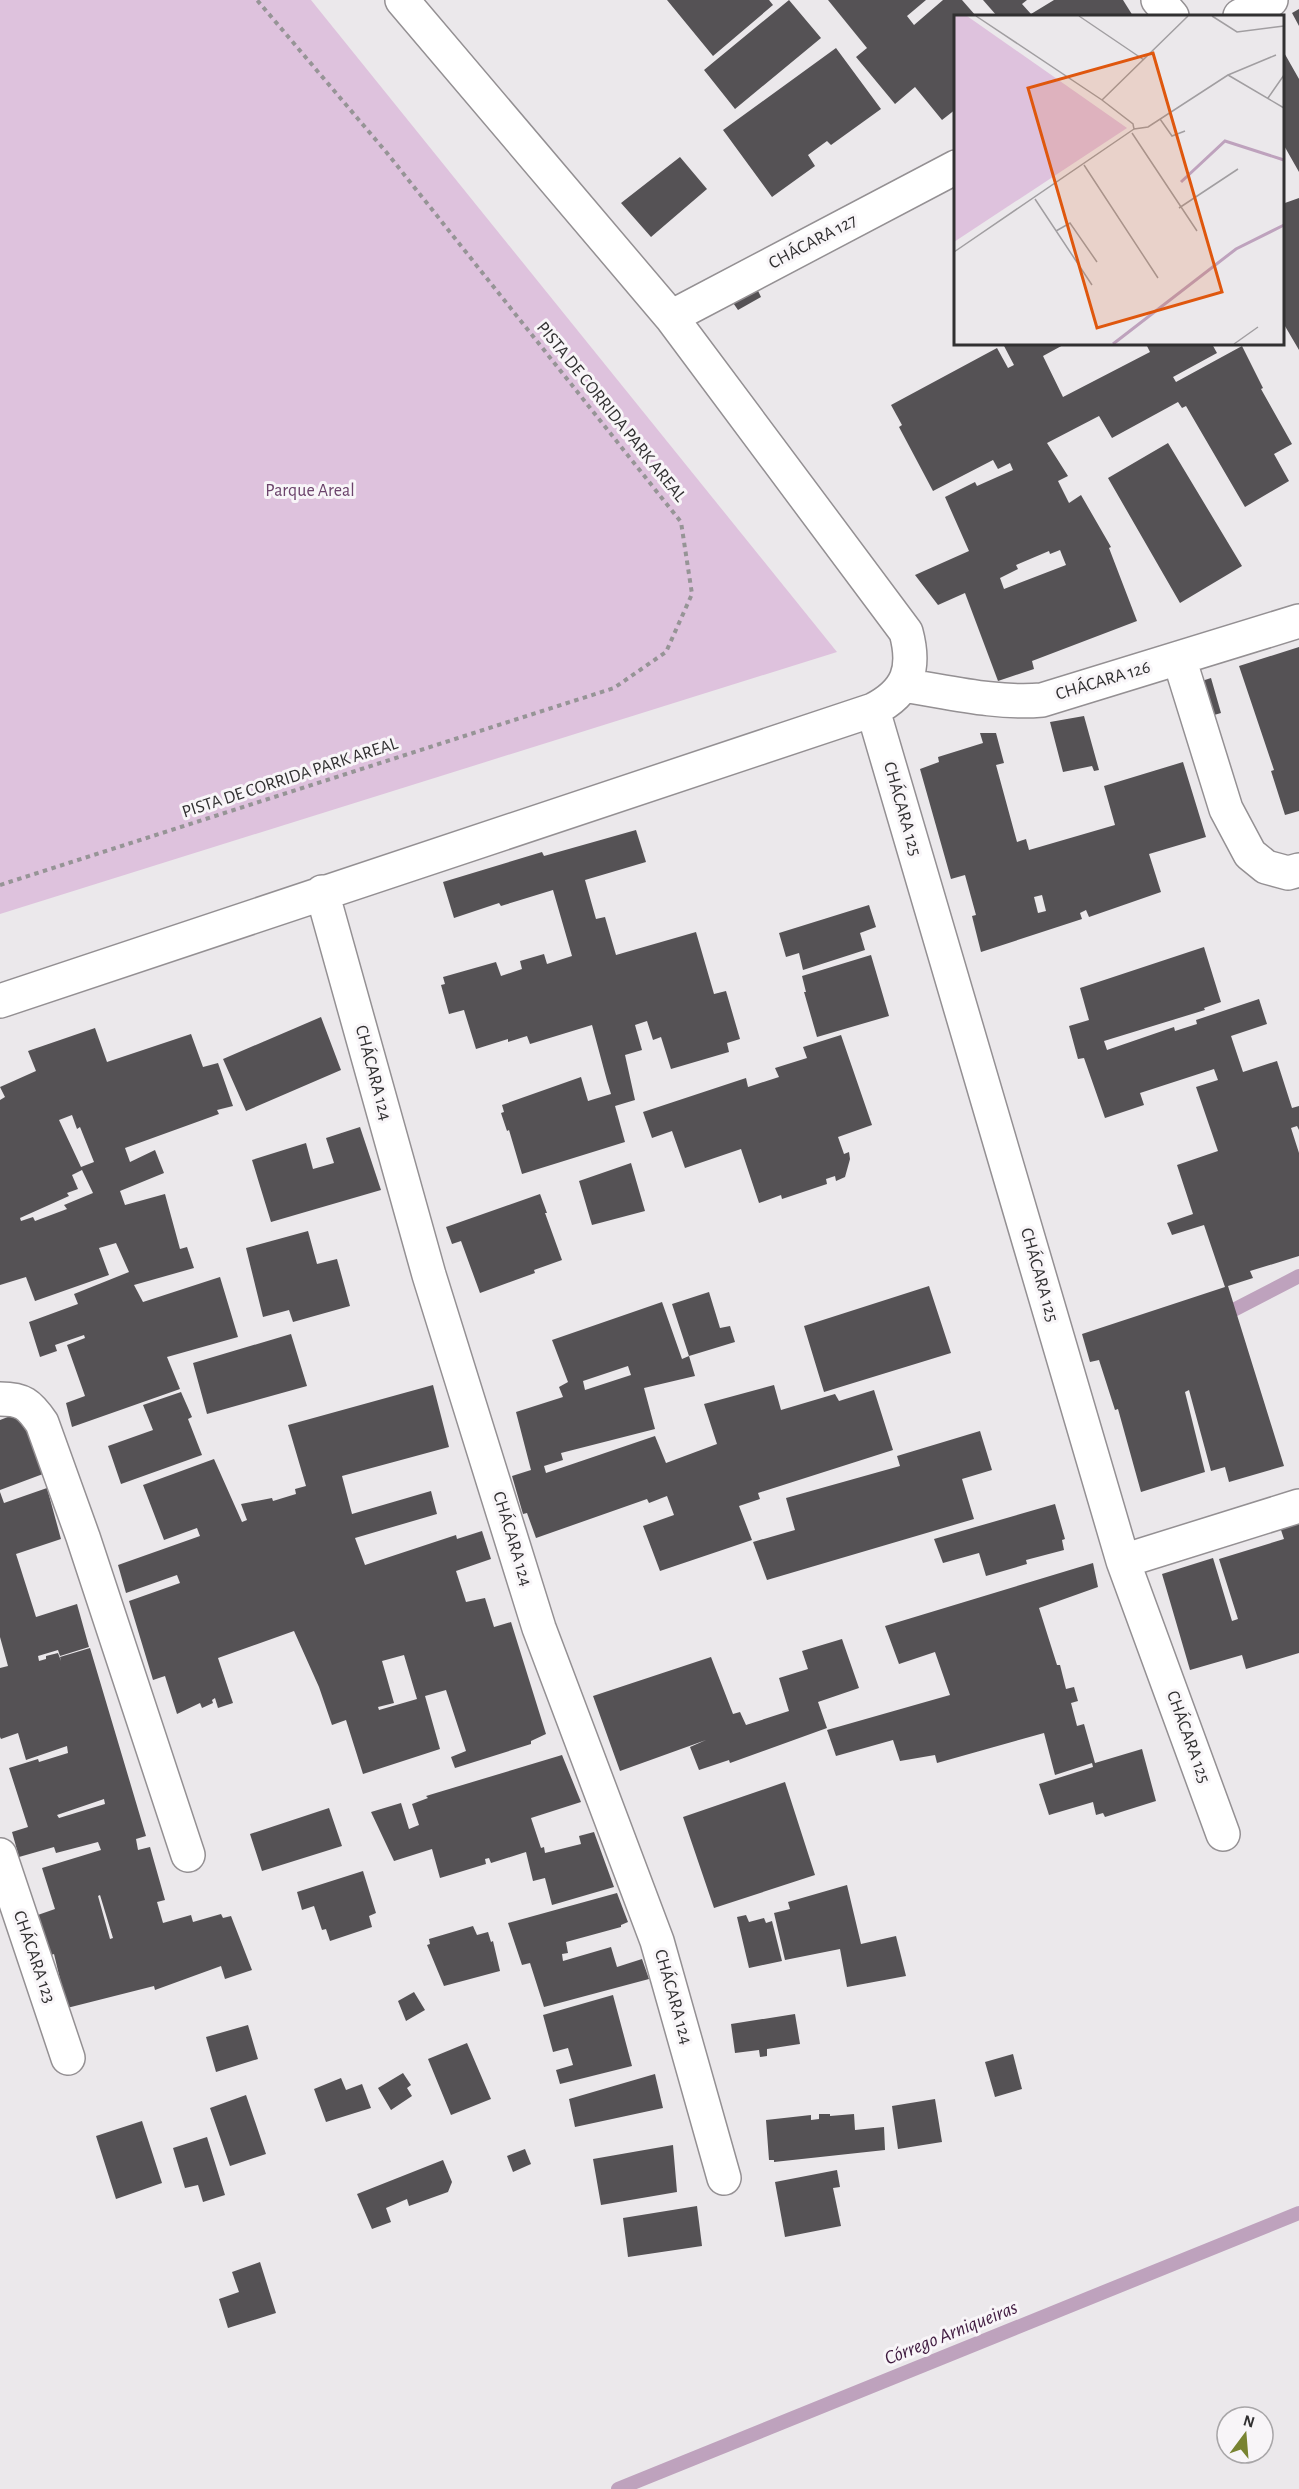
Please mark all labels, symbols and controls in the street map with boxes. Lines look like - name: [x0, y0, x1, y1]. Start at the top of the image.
- inset map: [954, 15, 1284, 345]
- street label: CHÁCARA 127: [765, 209, 860, 273]
- street label: PISTA DE CORRIDA PARK AREAL: [533, 319, 689, 506]
- park label: Parque Areal: [265, 482, 355, 500]
- street label: CHÁCARA 126: [1053, 655, 1152, 704]
- street label: PISTA DE CORRIDA PARK AREAL: [180, 734, 401, 821]
- street label: CHÁCARA 125: [880, 759, 927, 858]
- street label: CHÁCARA 124: [352, 1023, 397, 1123]
- street label: CHÁCARA 125: [1017, 1225, 1064, 1324]
- street label: CHÁCARA 124: [489, 1489, 538, 1589]
- street label: CHÁCARA 125: [1163, 1687, 1216, 1786]
- street label: CHÁCARA 123: [10, 1907, 61, 2006]
- street label: CHÁCARA 124: [651, 1947, 698, 2047]
- water label: Córrego Arniqueiras: [882, 2297, 1021, 2369]
- north arrow: [1215, 2405, 1275, 2465]
- text: N: [1241, 2412, 1256, 2431]

